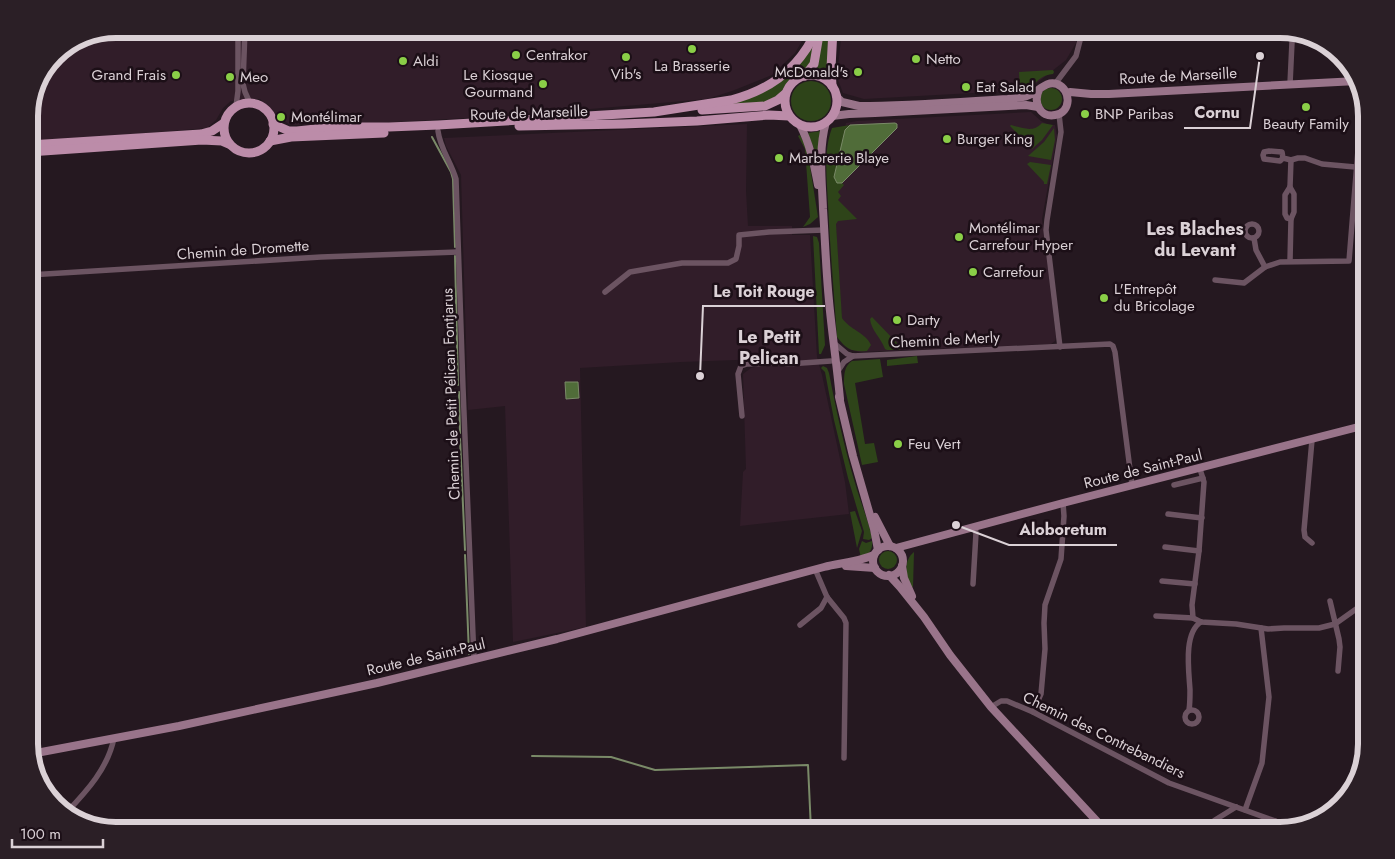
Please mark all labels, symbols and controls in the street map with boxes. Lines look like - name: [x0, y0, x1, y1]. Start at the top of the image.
- marker: La Brasserie: [686, 43, 698, 55]
- place label: Centrakor: [526, 44, 588, 66]
- place label: Netto: [926, 48, 961, 70]
- marker: Centrakor: [510, 49, 522, 61]
- place label: Aldi: [413, 50, 439, 72]
- marker: Vib's: [620, 51, 632, 63]
- marker: Netto: [910, 53, 922, 65]
- marker: Aldi: [397, 55, 409, 67]
- place label: La Brasserie: [654, 55, 730, 77]
- place label: McDonald's: [774, 61, 848, 83]
- street label: Route de Marseille: [1119, 62, 1238, 90]
- place label: Vib's: [611, 63, 641, 85]
- place label: Grand Frais: [92, 64, 166, 86]
- place label: Le Kiosque Gourmand: [463, 64, 533, 103]
- place label: Meo: [240, 66, 268, 88]
- marker: McDonald's: [852, 66, 864, 78]
- marker: Grand Frais: [170, 69, 182, 81]
- marker: Meo: [224, 71, 236, 83]
- place label: Eat Salad: [976, 76, 1034, 98]
- marker: Le Kiosque Gourmand: [537, 78, 549, 90]
- marker: Eat Salad: [960, 81, 972, 93]
- callout: Cornu: [1184, 97, 1250, 128]
- street label: Route de Marseille: [470, 100, 589, 126]
- text: Cornu: [1194, 101, 1240, 124]
- marker: Beauty Family: [1300, 101, 1312, 113]
- place label: BNP Paribas: [1095, 103, 1174, 125]
- place label: Montélimar: [291, 106, 363, 128]
- marker: BNP Paribas: [1079, 108, 1091, 120]
- marker: Montélimar: [275, 111, 287, 123]
- place label: Beauty Family: [1263, 113, 1349, 135]
- place label: Burger King: [957, 128, 1033, 150]
- marker: Burger King: [941, 133, 953, 145]
- place label: Marbrerie Blaye: [789, 147, 889, 169]
- marker: Marbrerie Blaye: [773, 152, 785, 164]
- district label: Les Blaches du Levant: [1146, 216, 1244, 263]
- place label: Montélimar Carrefour Hyper: [969, 217, 1074, 256]
- marker: Montélimar Carrefour Hyper: [953, 231, 965, 243]
- street label: Chemin de Dromette: [176, 234, 310, 266]
- place label: Carrefour: [983, 261, 1045, 283]
- marker: Carrefour: [967, 266, 979, 278]
- callout: Le Toit Rouge: [703, 275, 825, 306]
- place label: L'Entrepôt du Bricolage: [1114, 278, 1195, 317]
- text: Le Toit Rouge: [713, 280, 815, 303]
- street label: Chemin de Petit Pélican Fontjarus: [436, 288, 466, 500]
- marker: L'Entrepôt du Bricolage: [1098, 292, 1110, 304]
- place label: Darty: [907, 309, 940, 331]
- marker: Darty: [891, 314, 903, 326]
- district label: Le Petit Pelican: [738, 324, 801, 371]
- street label: Chemin de Merly: [890, 326, 1001, 354]
- place label: Feu Vert: [908, 433, 961, 455]
- marker: Feu Vert: [892, 438, 904, 450]
- street label: Route de Saint-Paul: [1081, 444, 1205, 494]
- callout: Aloboretum: [1009, 514, 1117, 545]
- text: Aloboretum: [1018, 518, 1107, 541]
- street label: Route de Saint-Paul: [364, 633, 488, 681]
- street label: Chemin des Contrebandiers: [1019, 686, 1189, 784]
- scale bar: [12, 816, 104, 848]
- text: 100 m: [20, 823, 61, 845]

